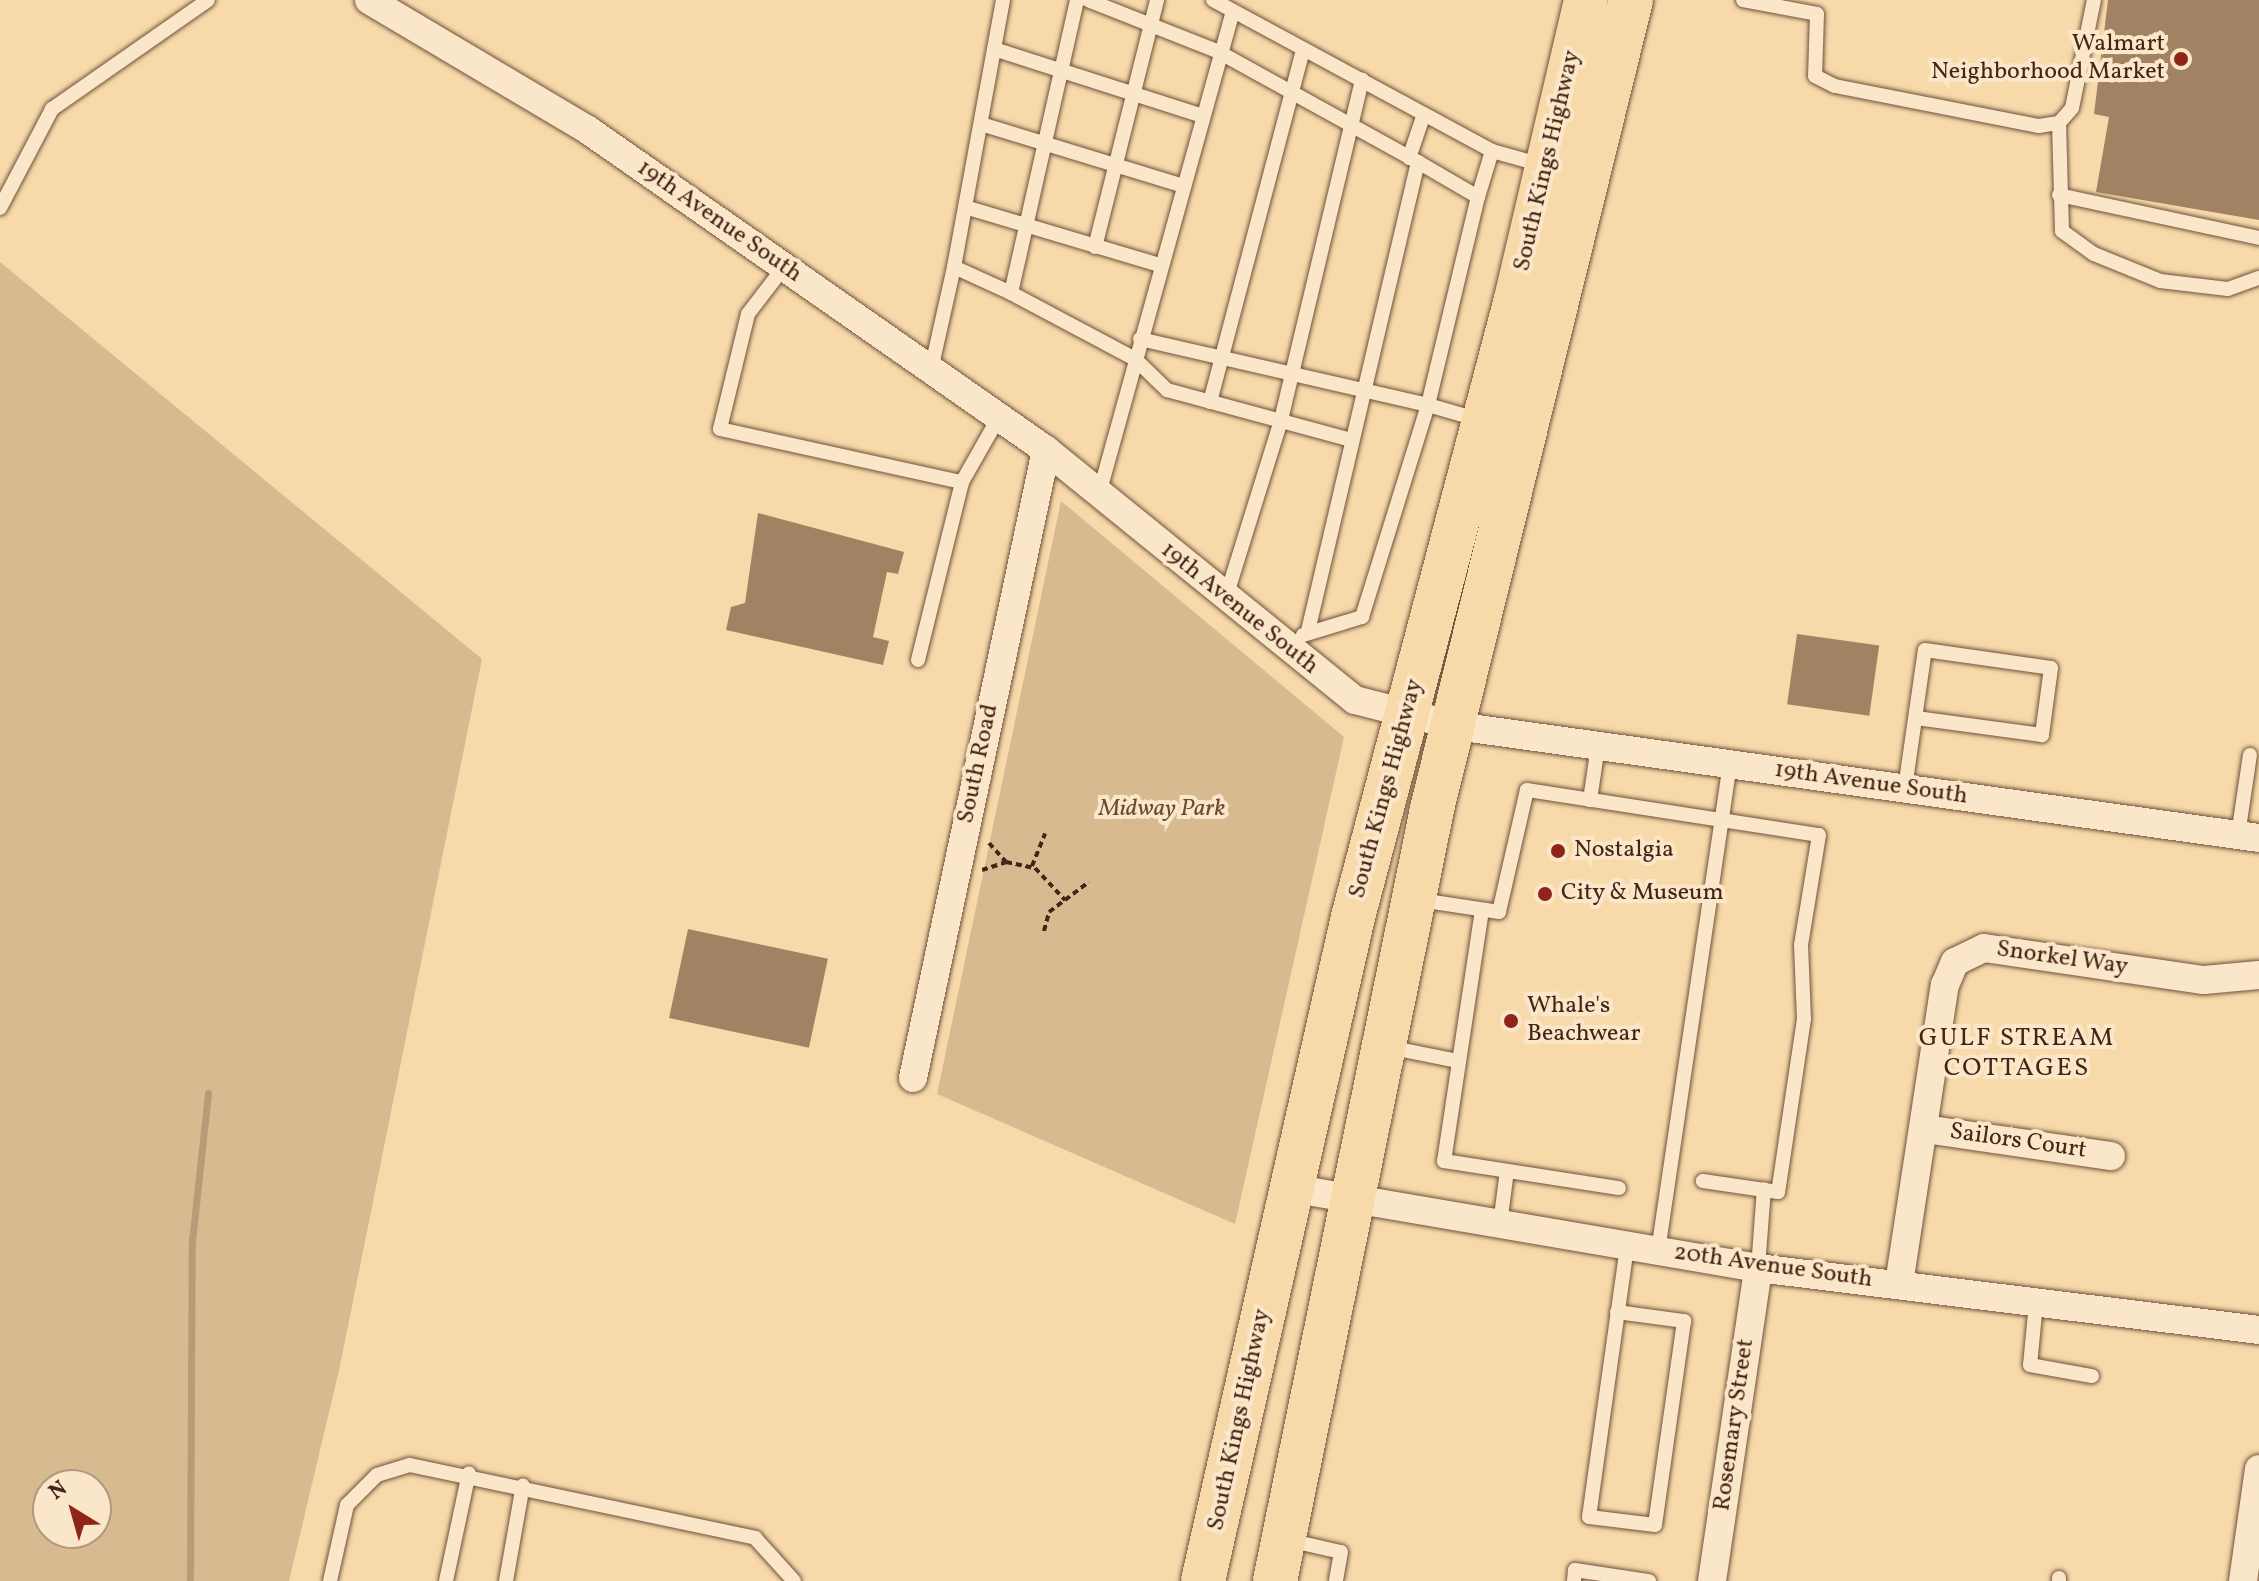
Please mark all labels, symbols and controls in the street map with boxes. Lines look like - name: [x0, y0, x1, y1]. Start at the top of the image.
- place label: Walmart Neighborhood Market: [1931, 31, 2165, 87]
- street label: South Kings Highway: [1509, 48, 1587, 274]
- marker: Walmart Neighborhood Market: [2172, 50, 2190, 68]
- street label: 19th Avenue South: [631, 154, 807, 290]
- street label: 19th Avenue South: [1154, 536, 1324, 682]
- street label: South Kings Highway: [1344, 676, 1430, 902]
- street label: South Road: [952, 702, 1006, 826]
- street label: 19th Avenue South: [1773, 756, 1969, 812]
- park label: Midway Park: [1099, 796, 1225, 824]
- place label: Nostalgia: [1574, 837, 1674, 865]
- marker: Nostalgia: [1549, 842, 1567, 860]
- place label: City & Museum: [1561, 880, 1725, 908]
- marker: City & Museum: [1536, 885, 1554, 903]
- street label: Snorkel Way: [1994, 935, 2130, 983]
- place label: Whale's Beachwear: [1527, 993, 1640, 1049]
- marker: Whale's Beachwear: [1502, 1012, 1520, 1030]
- district label: GULF STREAM COTTAGES: [1919, 1023, 2115, 1084]
- street label: Sailors Court: [1948, 1118, 2088, 1166]
- street label: 20th Avenue South: [1672, 1239, 1874, 1295]
- street label: South Kings Highway: [1202, 1307, 1278, 1533]
- street label: Rosemary Street: [1709, 1337, 1761, 1513]
- north arrow: [32, 1469, 112, 1549]
- text: N: [43, 1474, 74, 1508]

